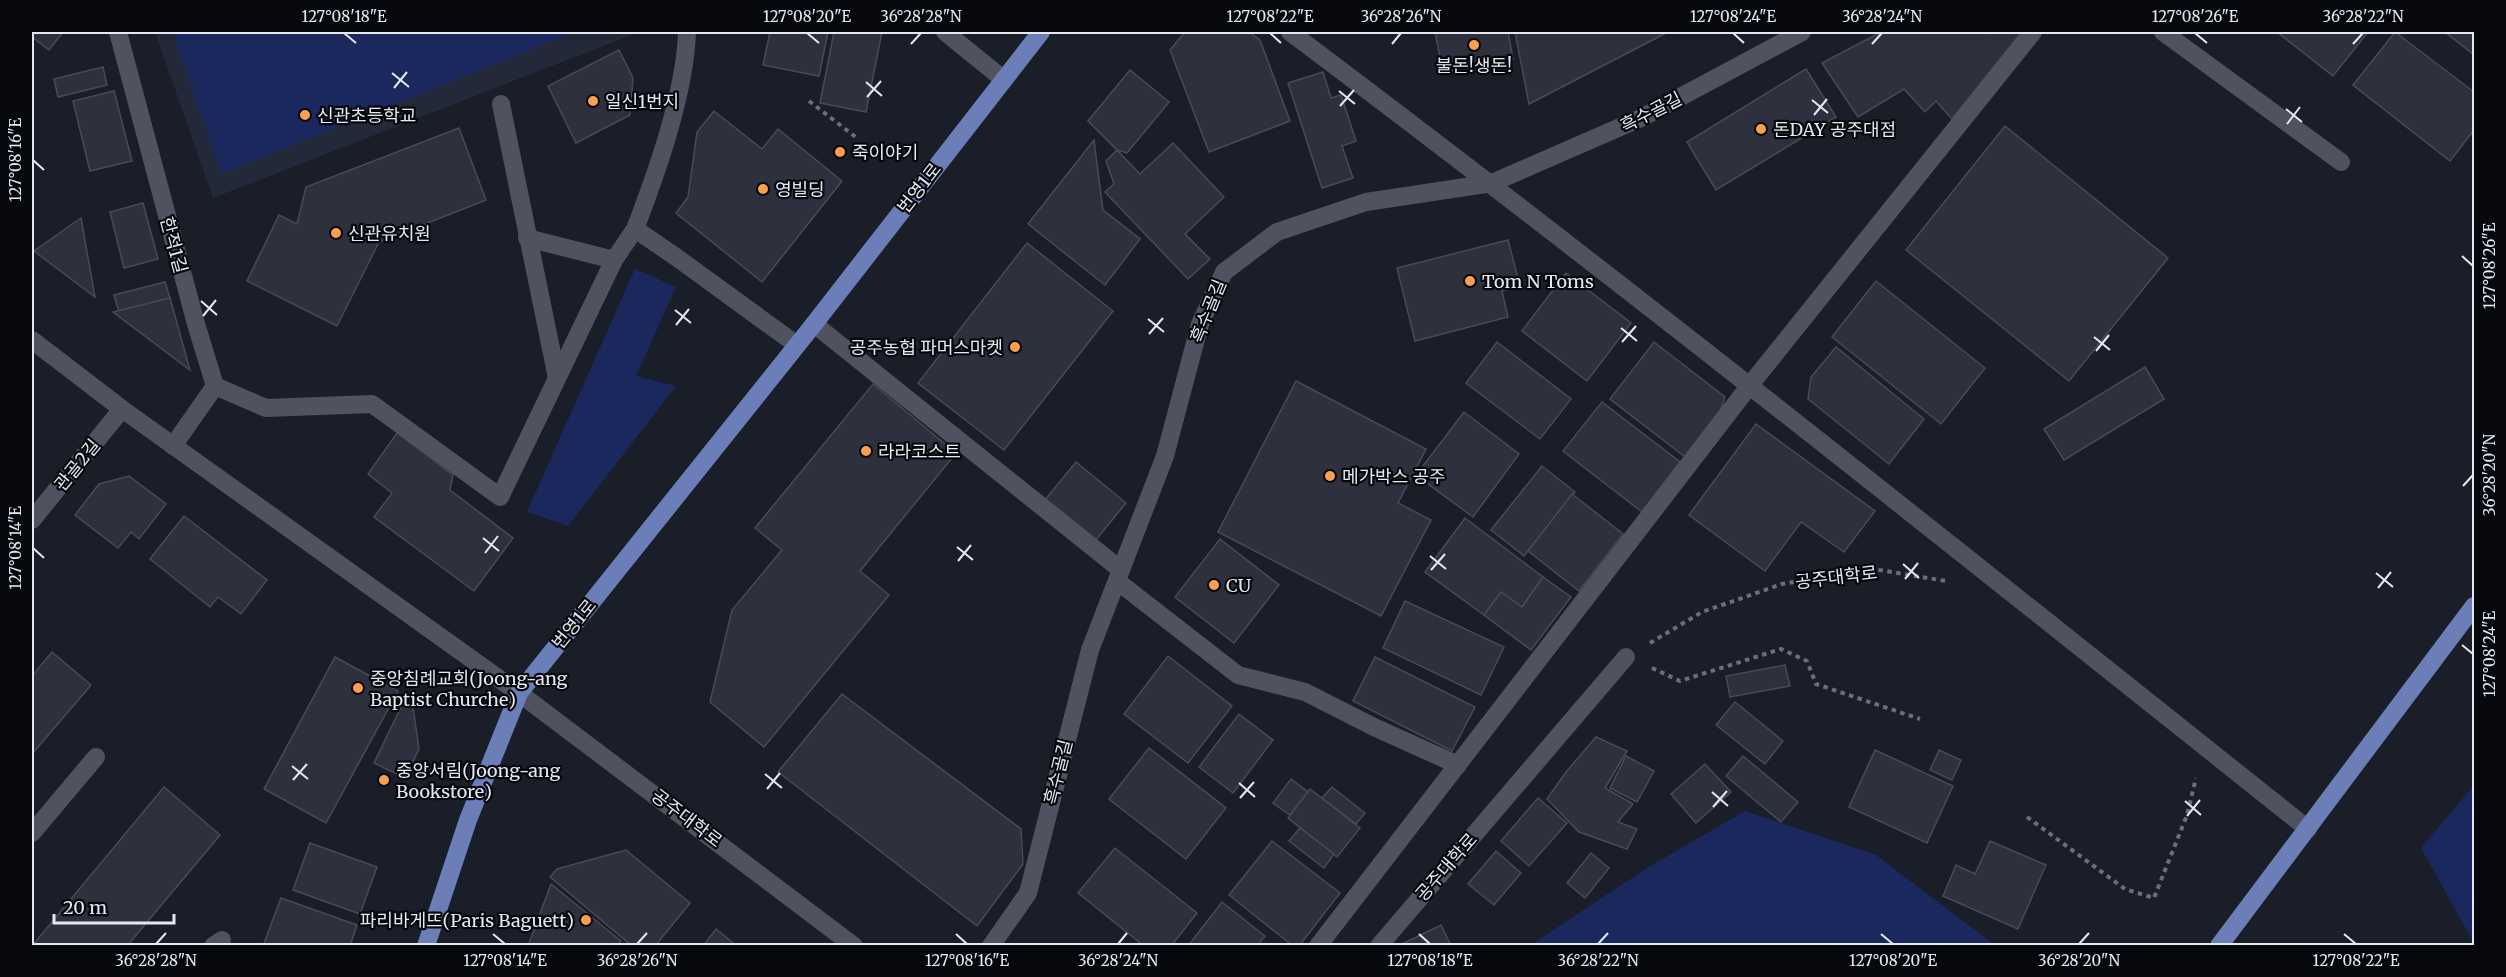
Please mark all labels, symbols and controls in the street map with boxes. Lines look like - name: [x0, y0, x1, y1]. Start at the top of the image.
- text: 127°08'18"E: [302, 7, 387, 26]
- text: 127°08'20"E: [763, 7, 851, 26]
- text: 36°28'28"N: [880, 7, 962, 26]
- text: 127°08'22"E: [1227, 7, 1314, 26]
- text: 36°28'26"N: [1361, 7, 1442, 26]
- text: 127°08'24"E: [1690, 7, 1776, 26]
- text: 36°28'24"N: [1842, 7, 1922, 26]
- text: 127°08'26"E: [2152, 7, 2239, 26]
- text: 36°28'22"N: [2323, 7, 2404, 26]
- marker: 불돈!생돈!: [1467, 38, 1481, 52]
- place label: 불돈!생돈!: [1436, 54, 1512, 77]
- street label: 흑수골길: [1616, 87, 1686, 137]
- place label: 일신1번지: [605, 90, 679, 113]
- marker: 일신1번지: [586, 94, 600, 108]
- place label: 신관초등학교: [317, 104, 416, 127]
- marker: 신관초등학교: [298, 108, 312, 122]
- text: 127°08'16"E: [6, 117, 25, 202]
- place label: 돈DAY 공주대점: [1773, 118, 1896, 141]
- marker: 돈DAY 공주대점: [1754, 122, 1768, 136]
- place label: 죽이야기: [852, 141, 918, 164]
- marker: 죽이야기: [833, 145, 847, 159]
- street label: 번영1로: [892, 158, 946, 218]
- place label: 영빌딩: [775, 178, 825, 201]
- marker: 영빌딩: [756, 182, 770, 196]
- street label: 한적1길: [155, 214, 193, 276]
- place label: 신관유치원: [348, 222, 431, 245]
- text: 127°08'26"E: [2480, 222, 2499, 309]
- marker: 신관유치원: [329, 226, 343, 240]
- place label: Tom N Toms: [1482, 270, 1594, 293]
- marker: Tom N Toms: [1463, 274, 1477, 288]
- street label: 흑수골길: [1185, 276, 1231, 346]
- place label: 공주농협 파머스마켓: [850, 336, 1003, 359]
- marker: 공주농협 파머스마켓: [1008, 340, 1022, 354]
- street label: 관골2길: [49, 434, 105, 496]
- text: 36°28'20"N: [2480, 434, 2499, 516]
- place label: 라라코스트: [878, 440, 961, 463]
- marker: 라라코스트: [859, 444, 873, 458]
- place label: 메가박스 공주: [1342, 465, 1446, 488]
- marker: 메가박스 공주: [1323, 469, 1337, 483]
- text: 127°08'14"E: [6, 506, 25, 590]
- street label: 공주대학로: [1794, 561, 1878, 593]
- place label: CU: [1226, 574, 1252, 597]
- marker: CU: [1207, 578, 1221, 592]
- street label: 번영1로: [547, 594, 601, 654]
- text: 127°08'24"E: [2480, 611, 2499, 697]
- place label: 중앙침례교회(Joong-ang Baptist Churche): [370, 667, 568, 711]
- marker: 중앙침례교회(Joong-ang Baptist Churche): [351, 681, 365, 695]
- street label: 흑수골길: [1039, 737, 1077, 807]
- place label: 중앙서림(Joong-ang Bookstore): [396, 759, 560, 803]
- marker: 중앙서림(Joong-ang Bookstore): [377, 773, 391, 787]
- street label: 공주대학로: [647, 784, 727, 852]
- street label: 공주대학로: [1410, 828, 1482, 906]
- scale bar: [54, 887, 174, 925]
- text: 20 m: [63, 896, 107, 919]
- place label: 파리바게뜨(Paris Baguett): [360, 909, 574, 932]
- marker: 파리바게뜨(Paris Baguett): [579, 913, 593, 927]
- text: 36°28'28"N: [115, 951, 197, 970]
- text: 127°08'14"E: [463, 951, 547, 970]
- text: 36°28'26"N: [597, 951, 678, 970]
- text: 127°08'16"E: [925, 951, 1010, 970]
- text: 36°28'24"N: [1078, 951, 1158, 970]
- text: 127°08'18"E: [1388, 951, 1473, 970]
- text: 36°28'22"N: [1558, 951, 1639, 970]
- text: 127°08'20"E: [1849, 951, 1937, 970]
- text: 36°28'20"N: [2038, 951, 2120, 970]
- text: 127°08'22"E: [2313, 951, 2400, 970]

